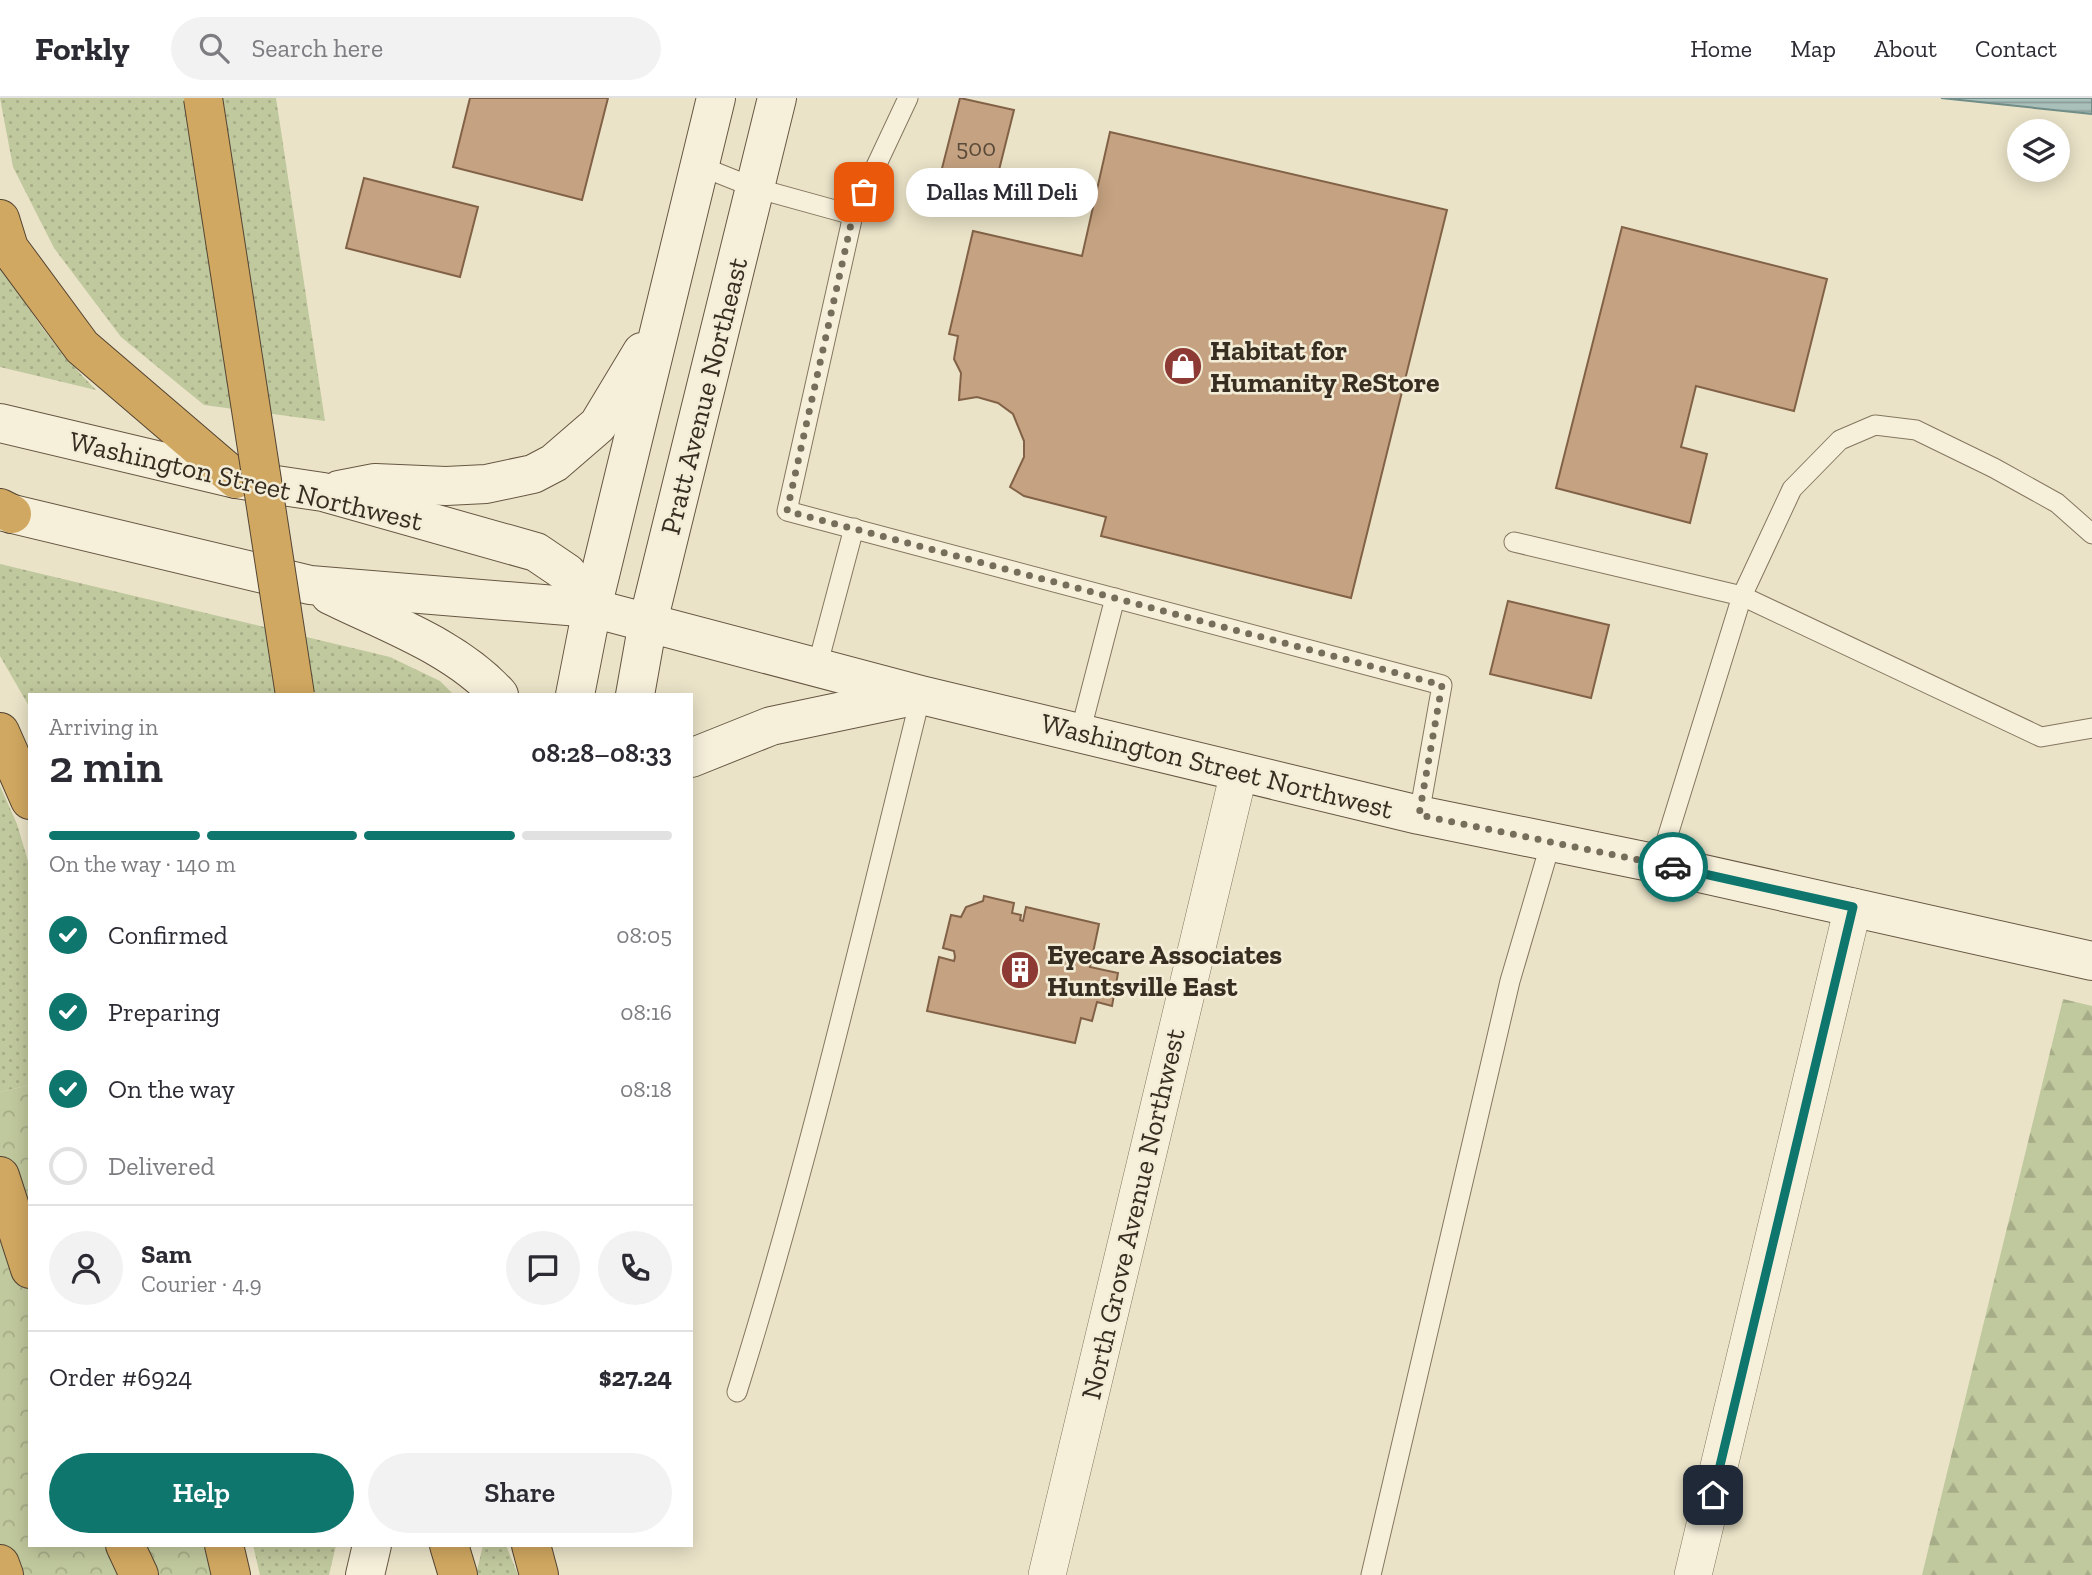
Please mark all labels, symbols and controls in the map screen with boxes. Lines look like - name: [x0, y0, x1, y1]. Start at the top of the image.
- search box: [171, 17, 661, 80]
- text: Forkly: [35, 29, 129, 68]
- icon: search: [195, 29, 233, 67]
- text: Search here: [251, 32, 383, 64]
- text: Home: [1690, 34, 1752, 63]
- text: Map: [1790, 34, 1836, 63]
- text: About: [1874, 34, 1937, 63]
- text: Contact: [1975, 34, 2057, 63]
- map controls: [2007, 119, 2070, 182]
- button: layers: [2007, 119, 2070, 182]
- house number: 500: [956, 133, 996, 162]
- pin: [834, 162, 894, 222]
- callout: Dallas Mill Deli: [906, 168, 1098, 217]
- icon: bag: [845, 173, 883, 211]
- text: Dallas Mill Deli: [926, 178, 1078, 206]
- street label: Pratt Avenue Northeast: [654, 253, 755, 538]
- place label: Habitat for Humanity ReStore: [1210, 334, 1440, 399]
- shop icon: Habitat for Humanity ReStore: [1162, 345, 1204, 387]
- street label: Washington Street Northwest: [66, 424, 426, 538]
- street label: Washington Street Northwest: [1038, 706, 1397, 826]
- text: Arriving in: [49, 713, 158, 741]
- text: 08:28–08:33: [531, 737, 672, 769]
- text: 2 min: [49, 739, 163, 794]
- courier: [1638, 832, 1708, 902]
- icon: car: [1654, 848, 1692, 886]
- text: On the way · 140 m: [49, 850, 236, 878]
- icon: check: [49, 916, 87, 954]
- text: Confirmed: [108, 919, 228, 951]
- text: 08:05: [616, 921, 672, 949]
- place label: Eyecare Associates Huntsville East: [1047, 938, 1282, 1003]
- building icon: Eyecare Associates Huntsville East: [999, 949, 1041, 991]
- icon: check: [49, 993, 87, 1031]
- text: Preparing: [108, 996, 220, 1028]
- text: 08:16: [620, 998, 672, 1026]
- street label: North Grove Avenue Northwest: [1074, 1025, 1192, 1403]
- icon: check: [49, 1070, 87, 1108]
- text: On the way: [108, 1073, 235, 1105]
- text: 08:18: [620, 1075, 672, 1103]
- text: Delivered: [108, 1150, 215, 1182]
- button: person: [49, 1231, 123, 1305]
- button: chat: [506, 1231, 580, 1305]
- button: phone: [598, 1231, 672, 1305]
- text: Sam: [141, 1238, 191, 1270]
- text: Courier · 4.9: [141, 1270, 262, 1298]
- text: Order #6924: [49, 1361, 192, 1393]
- text: $27.24: [599, 1361, 672, 1393]
- button: Help: [49, 1453, 354, 1533]
- button: Share: [368, 1453, 672, 1533]
- pin: [1683, 1465, 1743, 1525]
- icon: home: [1694, 1476, 1732, 1514]

